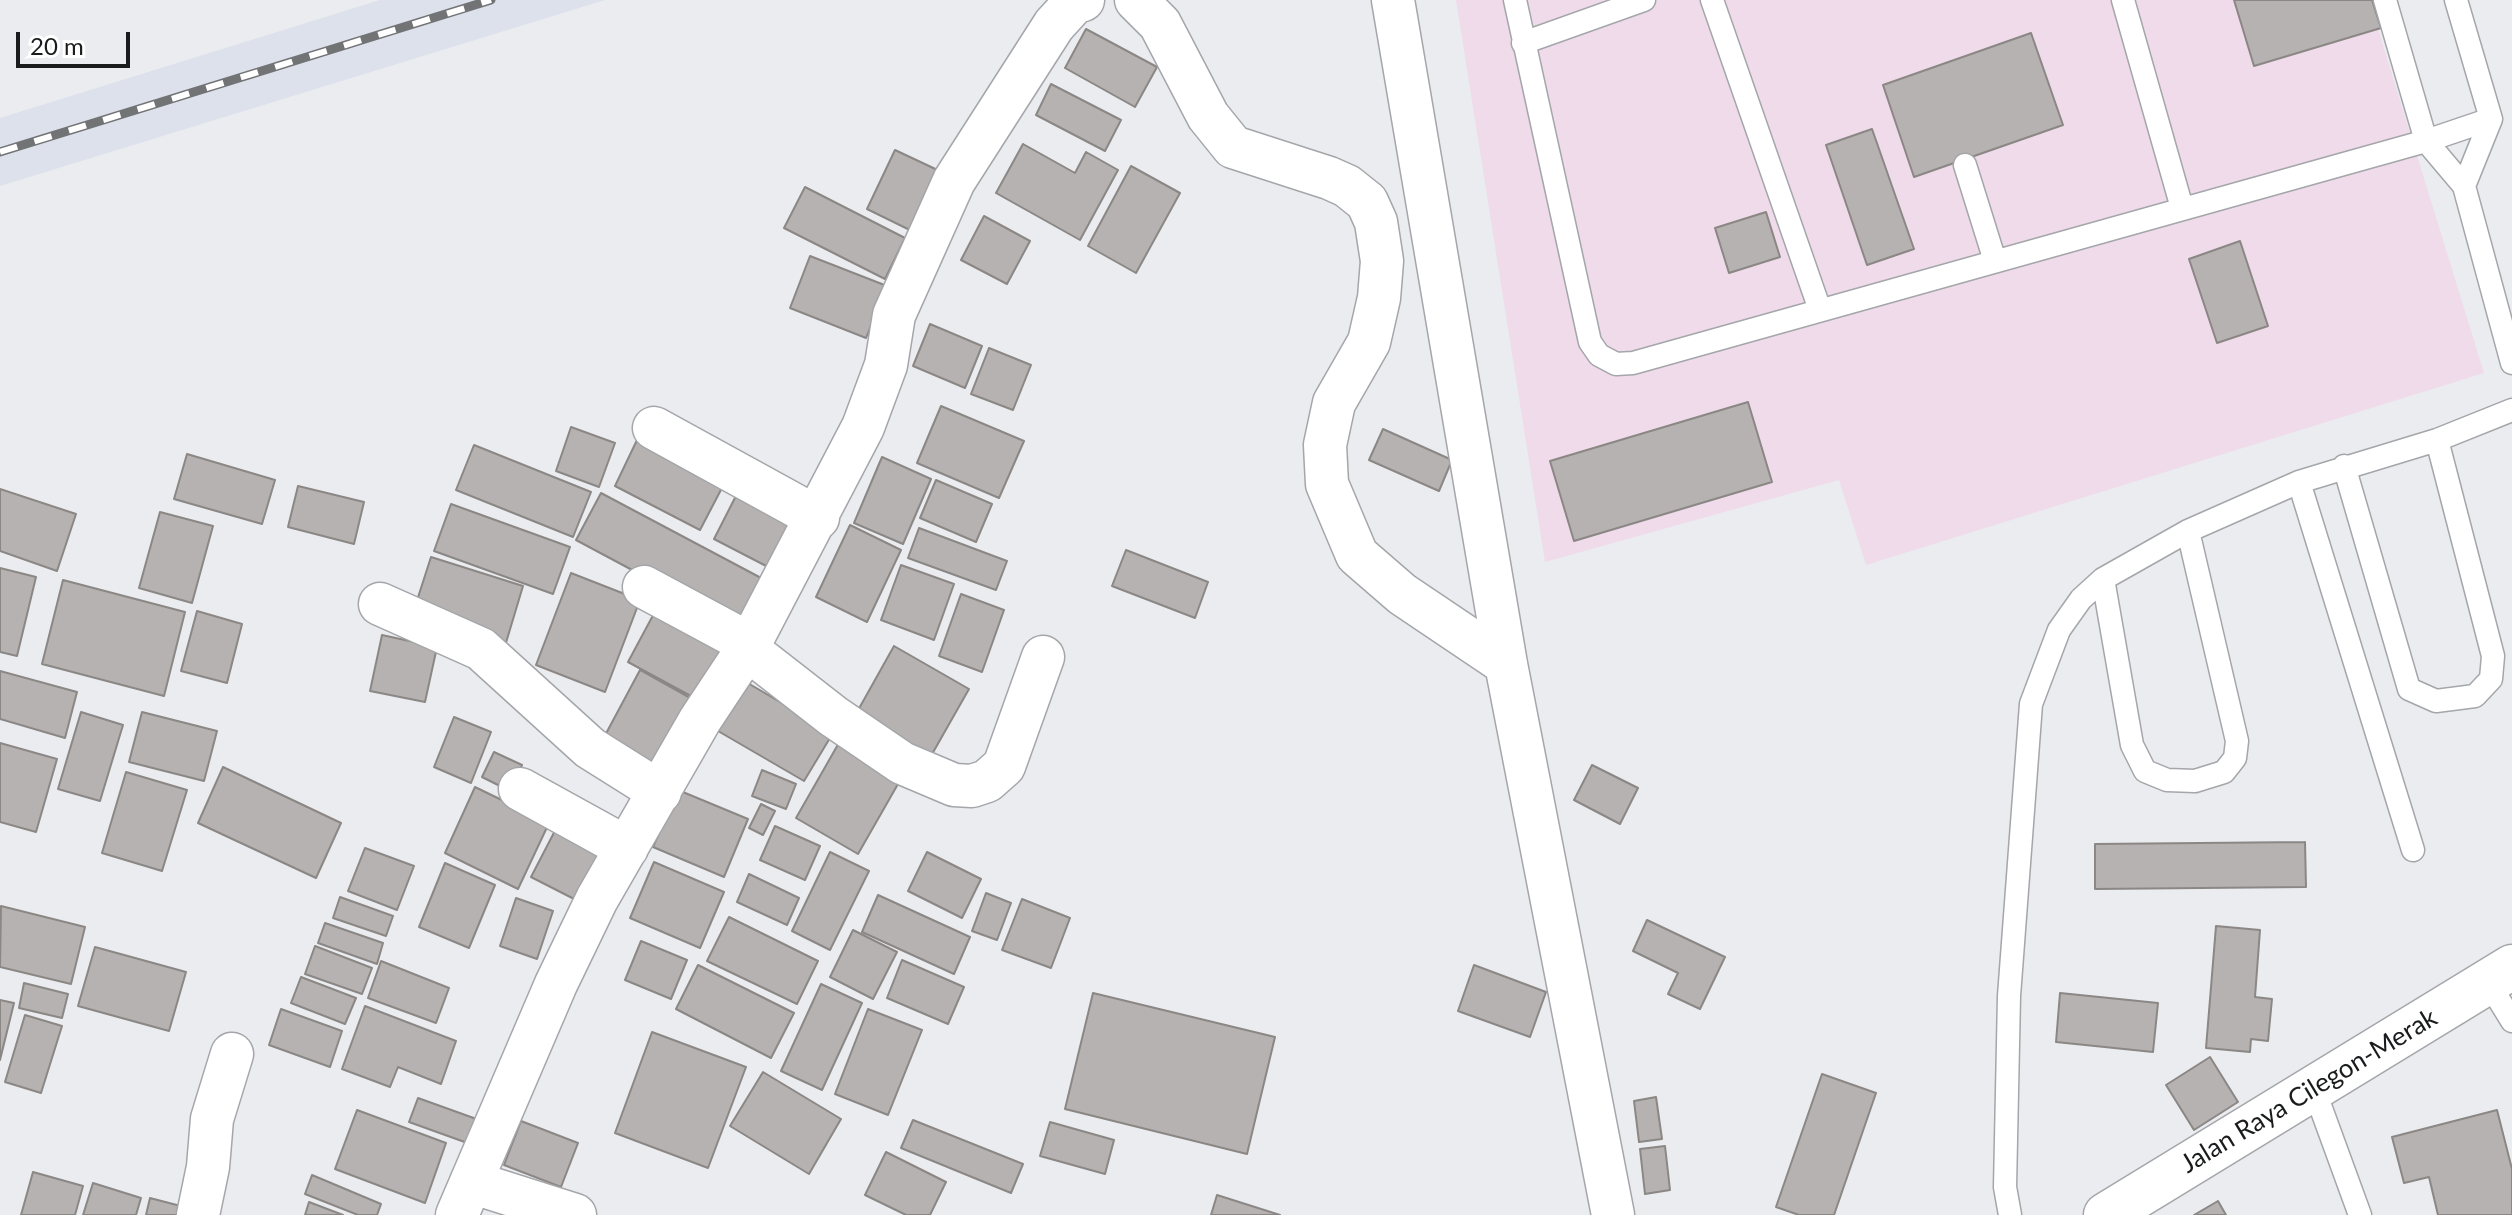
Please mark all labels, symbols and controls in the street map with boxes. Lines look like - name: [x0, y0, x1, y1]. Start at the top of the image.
- scale bar: [20, 16, 134, 66]
- text: 20 m: [30, 31, 84, 60]
- street label: Jalan Raya Cilegon-Merak: [2175, 1002, 2443, 1180]

